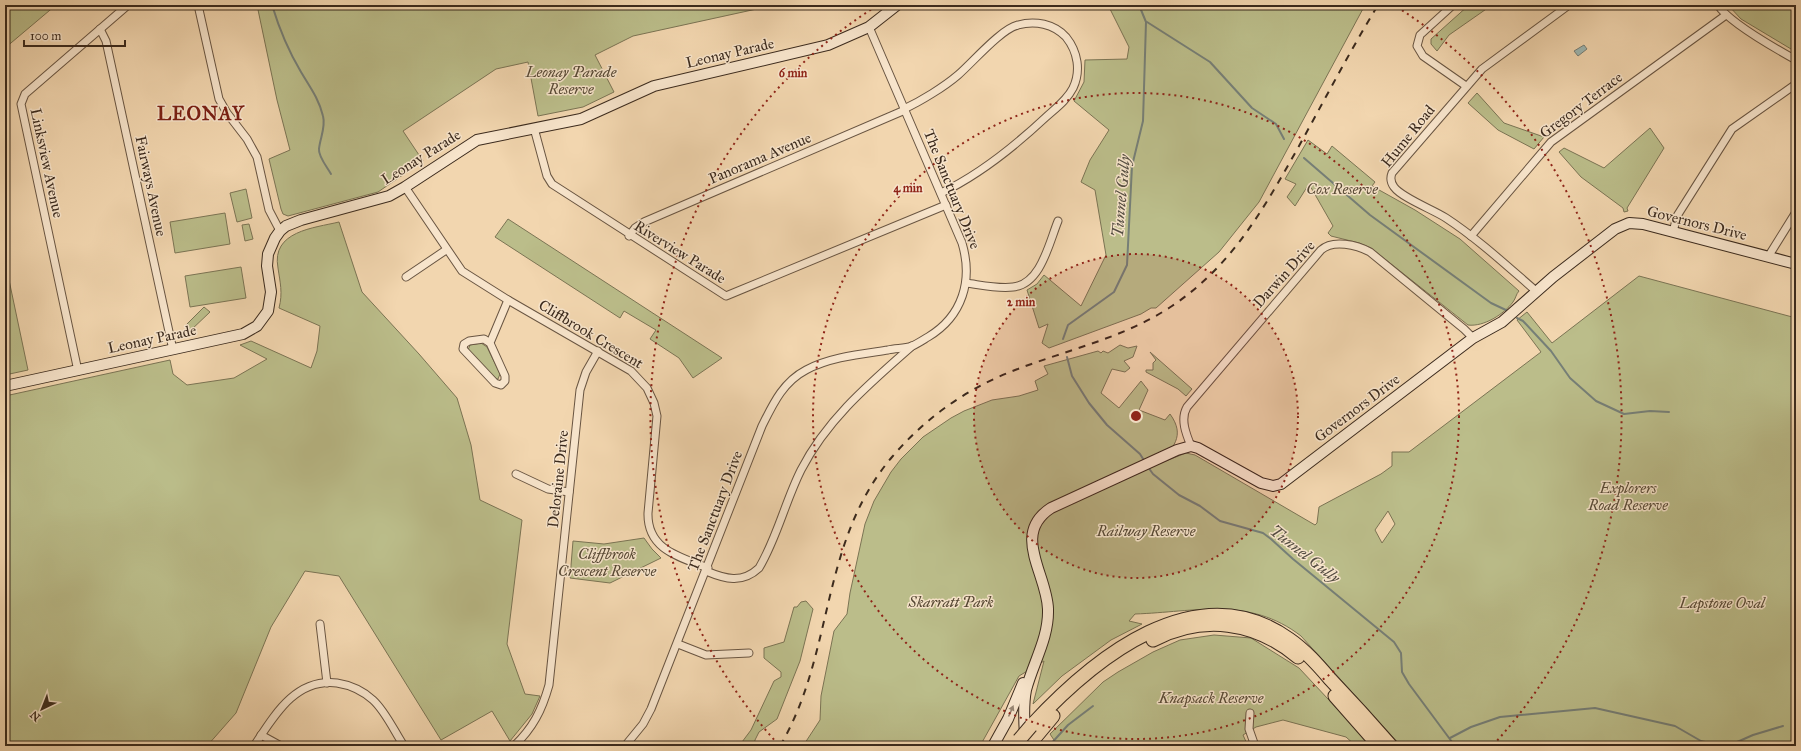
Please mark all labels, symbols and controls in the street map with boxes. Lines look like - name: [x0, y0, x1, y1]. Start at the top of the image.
- scale bar: [24, 22, 125, 48]
- text: 100 m: [30, 29, 61, 43]
- street label: Leonay Parade: [684, 34, 776, 72]
- park label: Leonay Parade Reserve: [525, 63, 617, 98]
- text: 6 min: [779, 66, 808, 80]
- street label: Gregory Terrace: [1536, 68, 1626, 142]
- street label: Hume Road: [1377, 101, 1439, 171]
- district label: LEONAY: [157, 102, 245, 125]
- street label: Linksview Avenue: [27, 107, 67, 219]
- street label: Leonay Parade: [378, 126, 464, 188]
- street label: The Sanctuary Drive: [920, 126, 984, 252]
- street label: Panorama Avenue: [706, 128, 814, 188]
- street label: Fairways Avenue: [132, 134, 170, 238]
- water label: Tunnel Gully: [1108, 153, 1134, 238]
- park label: Cox Reserve: [1306, 180, 1378, 198]
- text: 4 min: [893, 181, 923, 196]
- street label: Governors Drive: [1645, 202, 1749, 244]
- street label: Riverview Parade: [631, 217, 729, 287]
- street label: Darwin Drive: [1249, 237, 1319, 311]
- text: 2 min: [1007, 295, 1036, 309]
- street label: Cliffbrook Crescent: [535, 296, 647, 373]
- street label: Leonay Parade: [106, 321, 198, 357]
- street label: Governors Drive: [1311, 370, 1403, 446]
- centre of rings: [1129, 409, 1143, 423]
- street label: Deloraine Drive: [544, 429, 572, 529]
- street label: The Sanctuary Drive: [684, 448, 746, 574]
- park label: Explorers Road Reserve: [1587, 479, 1668, 514]
- water label: Tunnel Gully: [1266, 521, 1344, 588]
- park label: Railway Reserve: [1096, 522, 1196, 540]
- park label: Cliffbrook Crescent Reserve: [558, 545, 656, 580]
- park label: Skarratt Park: [908, 593, 994, 611]
- park label: Lapstone Oval: [1678, 594, 1767, 613]
- north arrow: [22, 689, 62, 729]
- park label: Knapsack Reserve: [1158, 689, 1264, 708]
- one-way arrow: [1008, 706, 1014, 717]
- text: N: [27, 708, 43, 724]

